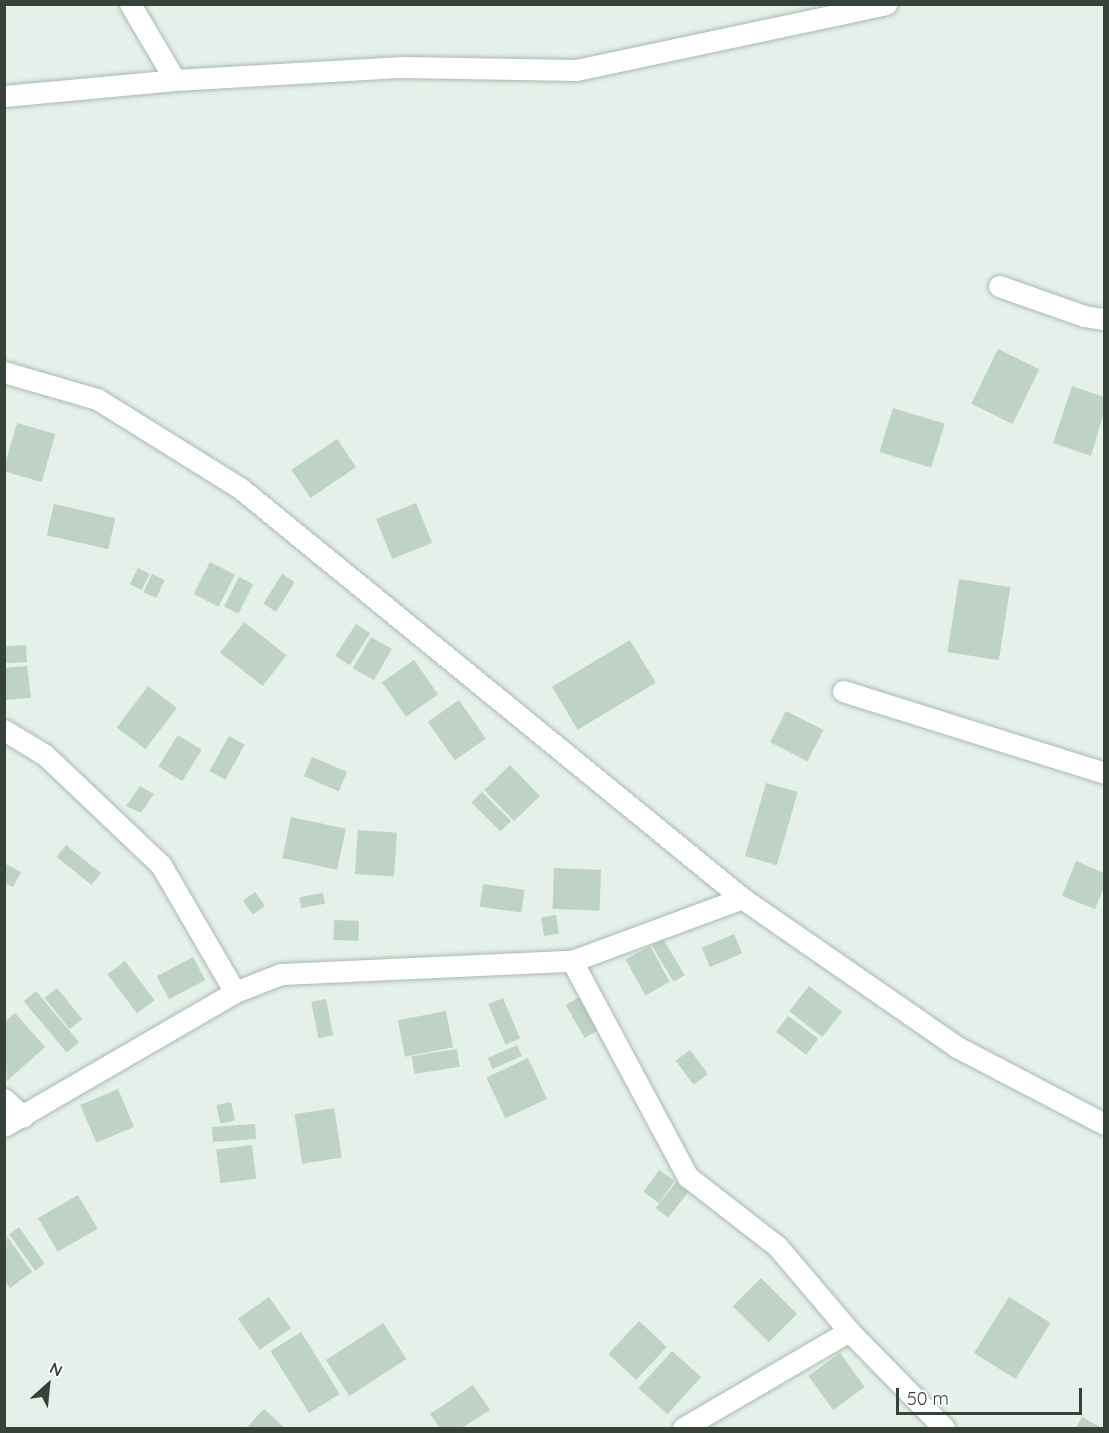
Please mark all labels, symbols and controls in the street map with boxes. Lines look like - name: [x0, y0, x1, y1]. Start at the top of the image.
- north arrow: [18, 1355, 78, 1415]
- text: N: [46, 1357, 66, 1381]
- scale bar: [899, 1376, 1085, 1414]
- text: 50 m: [907, 1387, 949, 1410]

